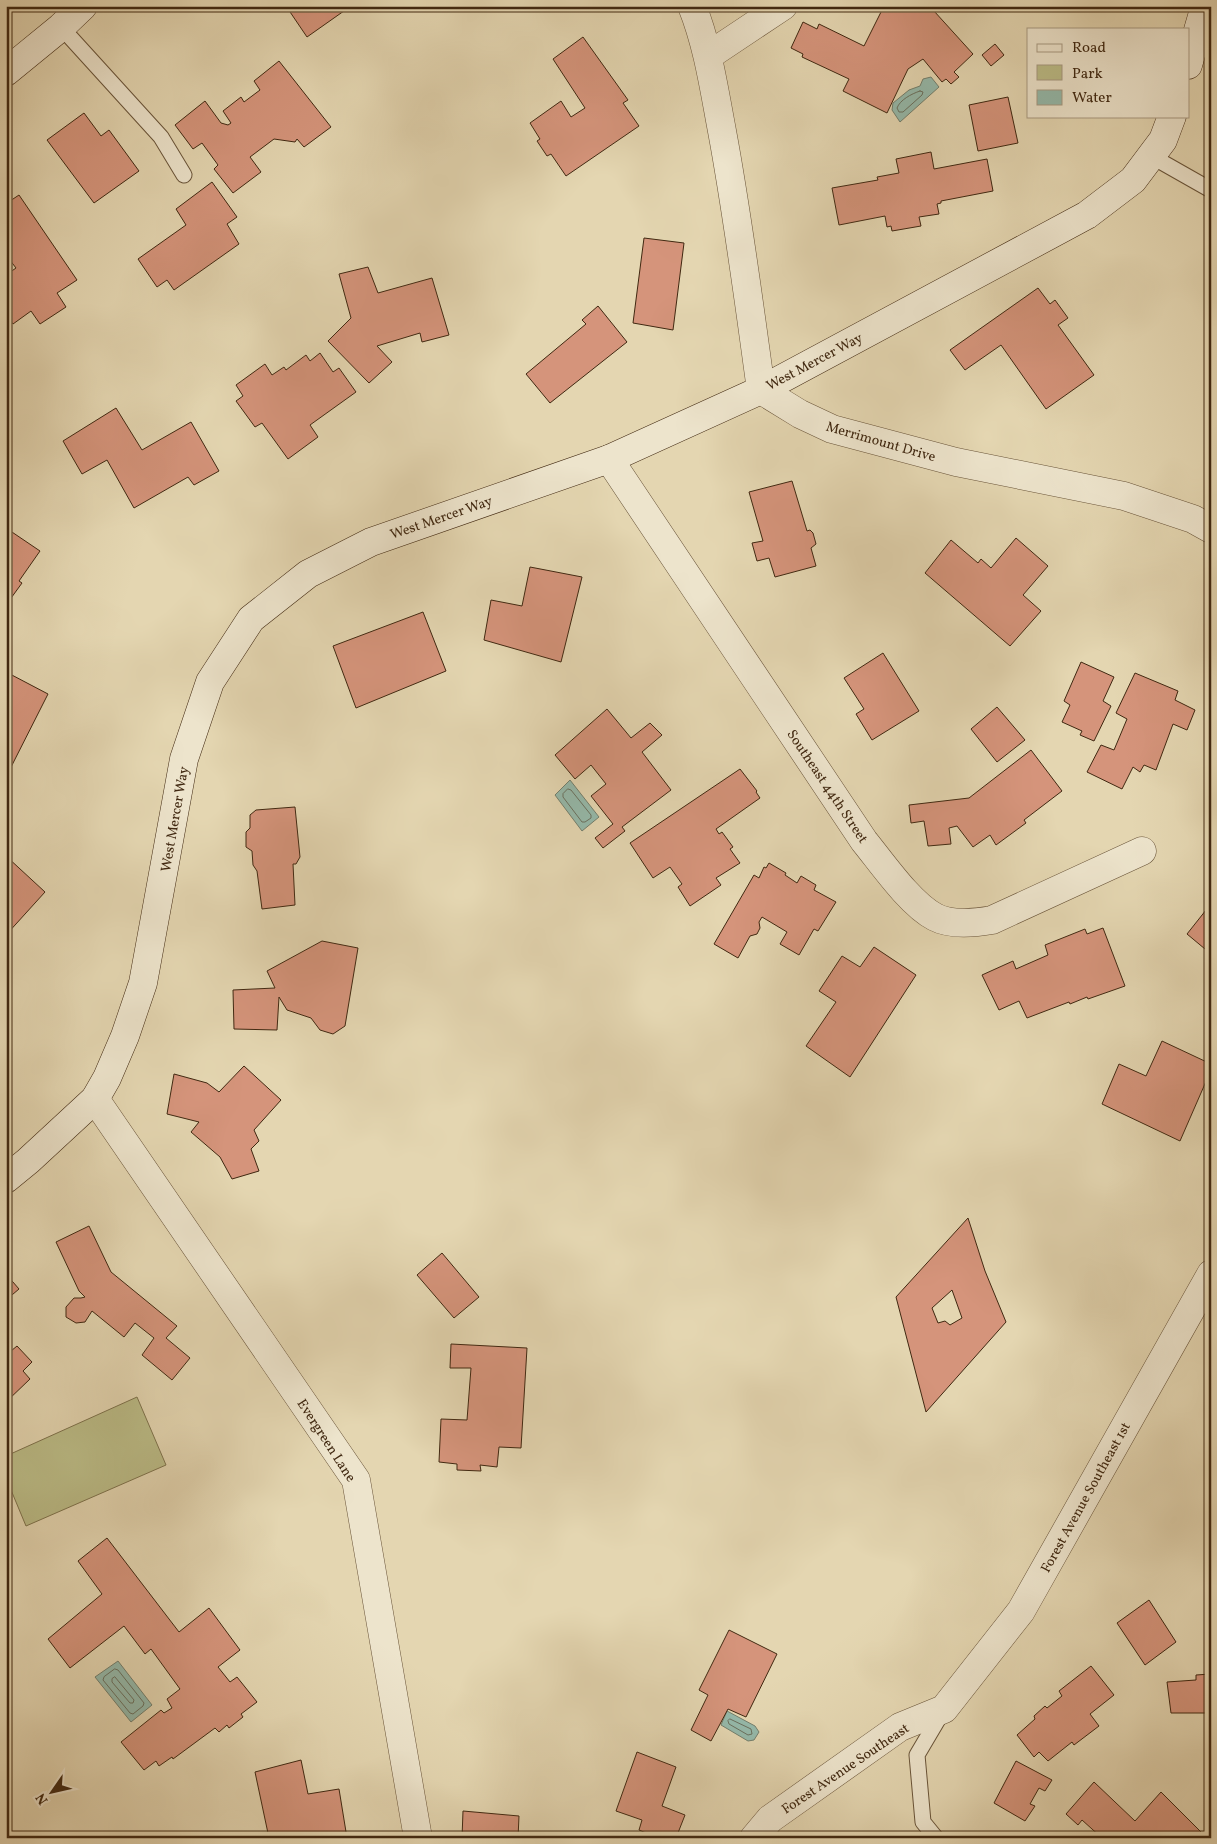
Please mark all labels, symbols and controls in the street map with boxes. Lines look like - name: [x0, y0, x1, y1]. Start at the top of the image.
- legend: [1027, 28, 1190, 118]
- text: Road: [1072, 38, 1106, 59]
- text: Park: [1072, 64, 1103, 85]
- text: Water: [1072, 88, 1112, 109]
- street label: West Mercer Way: [763, 329, 867, 396]
- street label: Merrimount Drive: [823, 418, 938, 467]
- street label: West Mercer Way: [388, 492, 495, 545]
- street label: Southeast 44th Street: [782, 726, 872, 847]
- street label: West Mercer Way: [157, 765, 194, 874]
- street label: Evergreen Lane: [292, 1396, 360, 1486]
- street label: Forest Avenue Southeast 1st: [1037, 1419, 1136, 1576]
- street label: Forest Avenue Southeast: [778, 1719, 914, 1819]
- north arrow: [28, 1766, 78, 1816]
- text: N: [32, 1789, 53, 1808]

